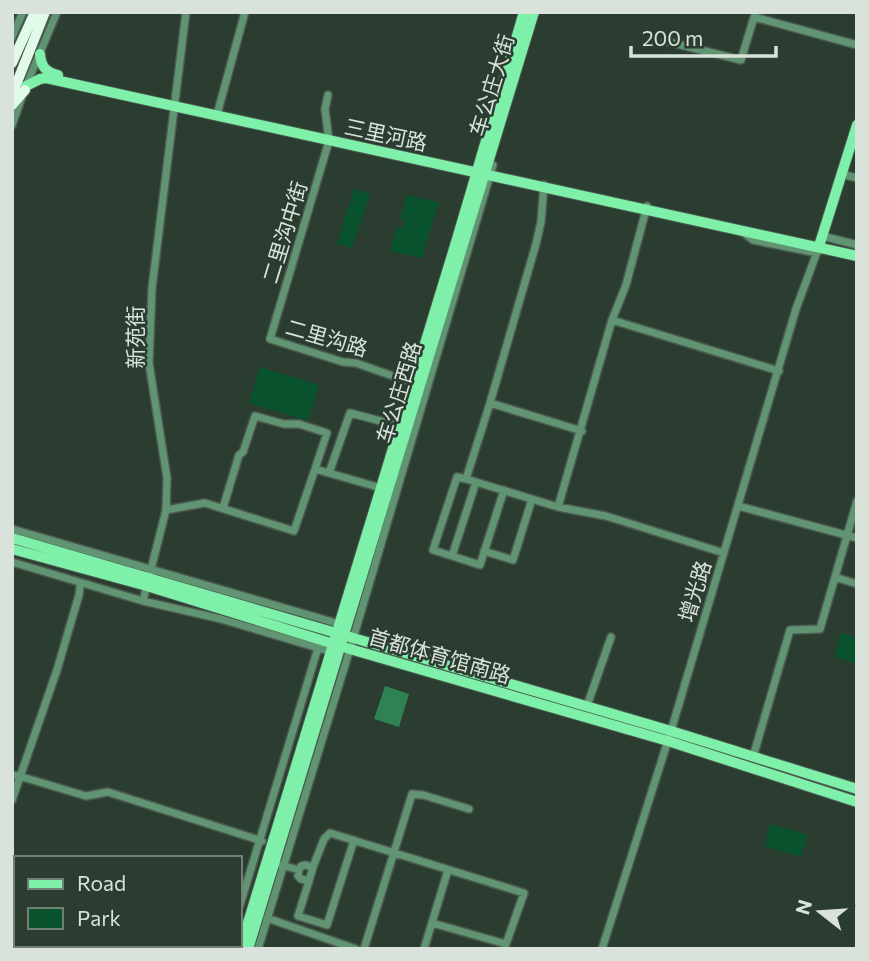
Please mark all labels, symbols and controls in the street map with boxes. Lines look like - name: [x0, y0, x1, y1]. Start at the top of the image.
- scale bar: [631, 14, 776, 58]
- text: 200 m: [642, 25, 703, 50]
- street label: 车公庄大街: [464, 31, 518, 139]
- street label: 三里河路: [342, 113, 430, 155]
- street label: 二里沟中街: [257, 178, 311, 286]
- street label: 新苑街: [122, 306, 147, 369]
- street label: 二里沟路: [283, 313, 371, 361]
- street label: 车公庄西路: [371, 338, 425, 446]
- street label: 增光路: [673, 557, 715, 625]
- street label: 首都体育馆南路: [366, 623, 514, 687]
- legend: [14, 856, 242, 947]
- text: Road: [77, 870, 126, 895]
- north arrow: [785, 877, 855, 947]
- text: N: [790, 897, 816, 917]
- text: Park: [77, 905, 121, 930]

